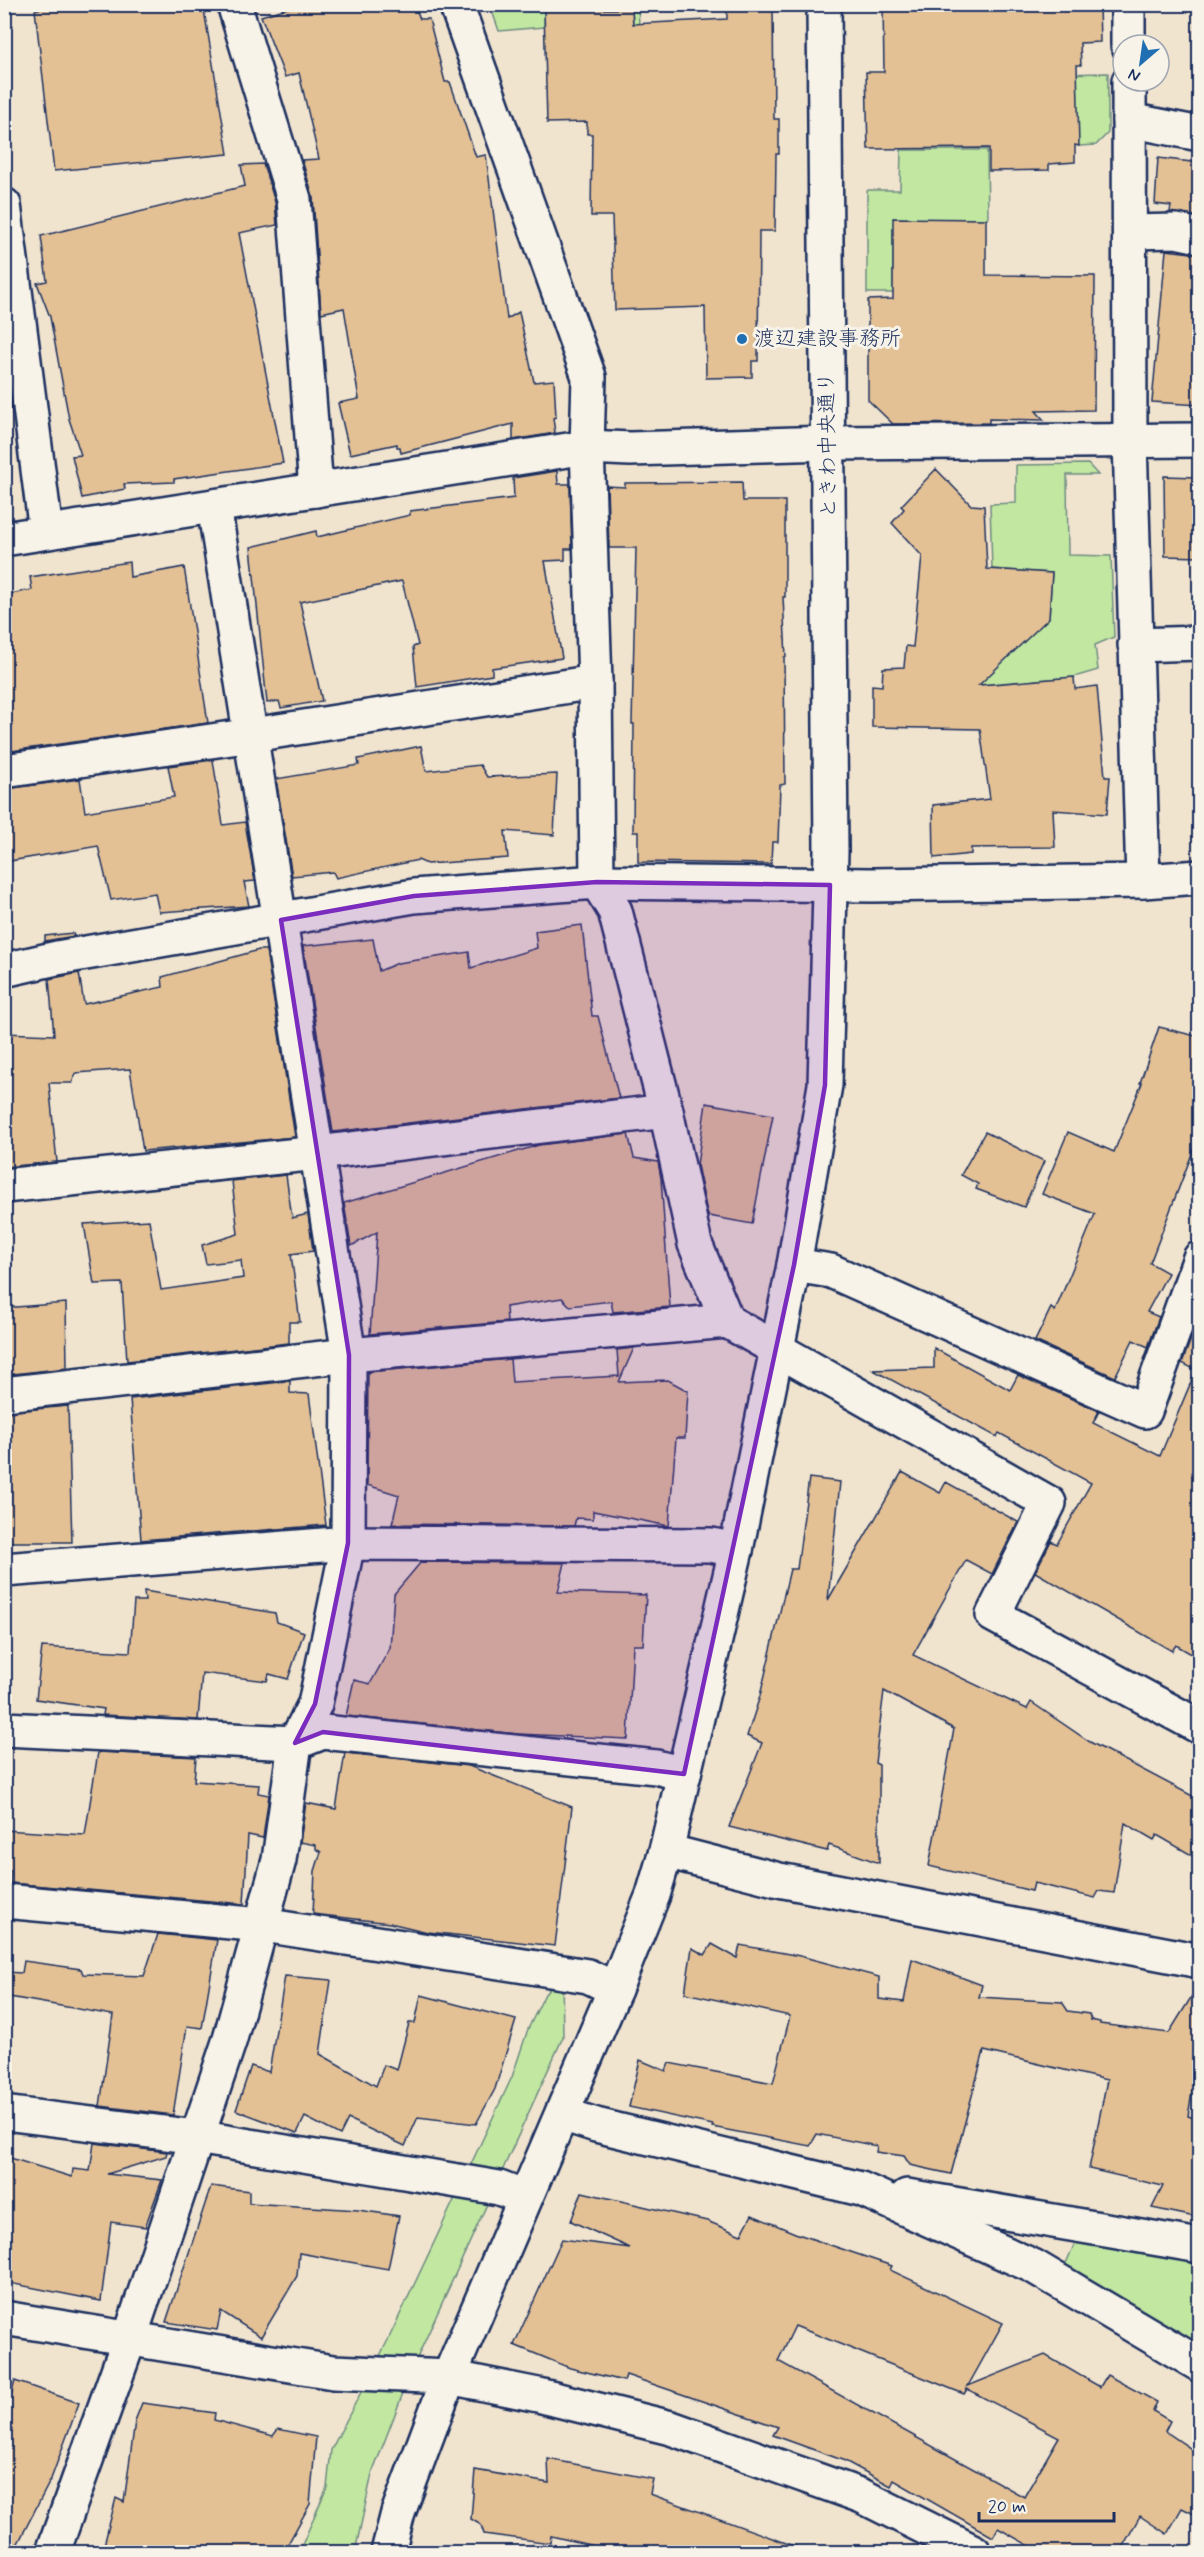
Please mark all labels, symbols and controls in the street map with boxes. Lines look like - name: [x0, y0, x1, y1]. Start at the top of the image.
- north arrow: [1111, 33, 1171, 93]
- text: N: [1125, 63, 1144, 87]
- place label: 渡辺建設事務所: [754, 325, 901, 353]
- marker: 渡辺建設事務所: [735, 332, 749, 346]
- street label: ときわ中央通り: [813, 371, 843, 519]
- scale bar: [979, 2485, 1114, 2523]
- text: 20 m: [988, 2495, 1026, 2519]

